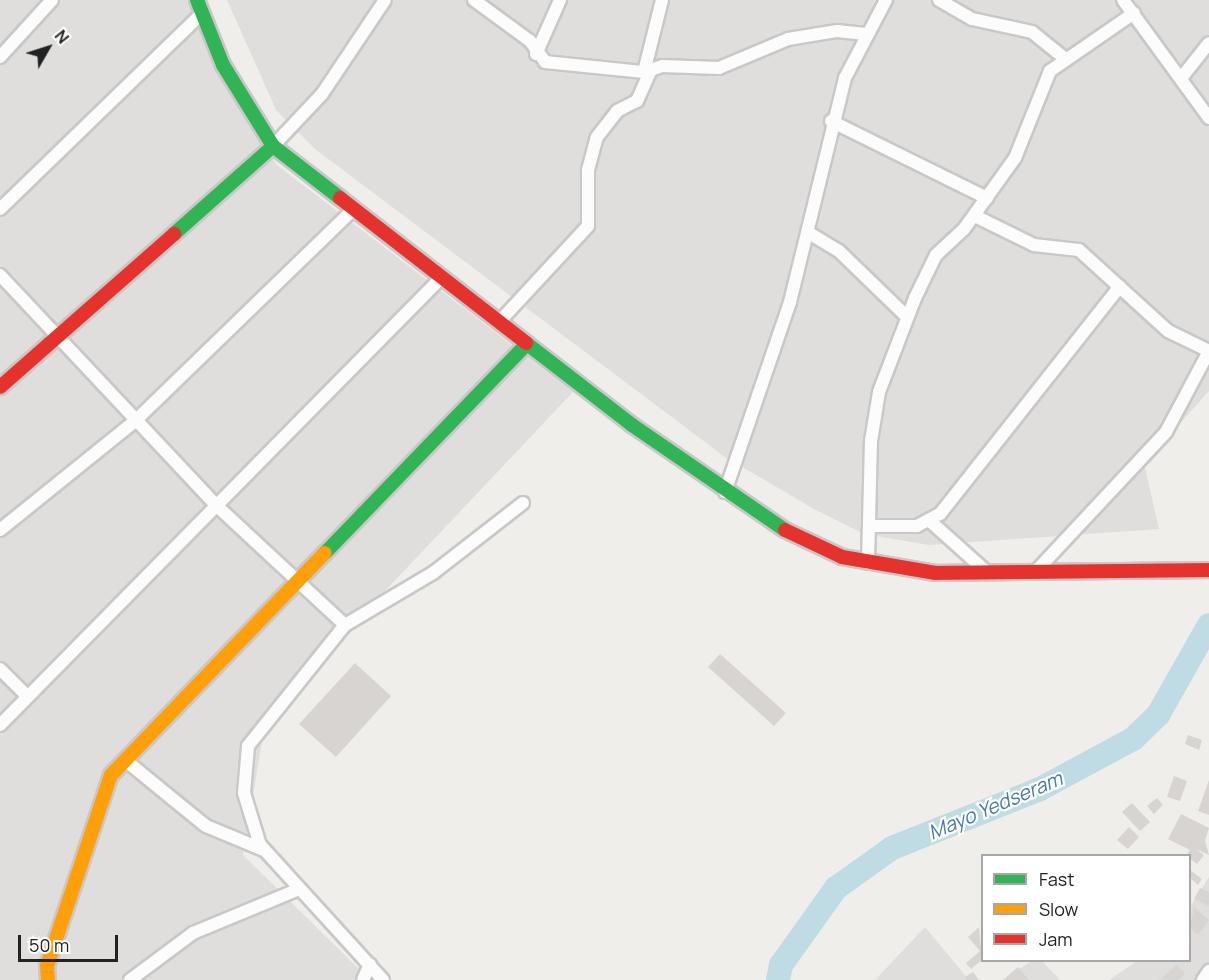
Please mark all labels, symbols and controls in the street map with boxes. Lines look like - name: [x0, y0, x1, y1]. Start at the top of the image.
- north arrow: [18, 18, 78, 78]
- text: N: [50, 25, 74, 48]
- water label: Mayo Yedseram: [924, 766, 1066, 844]
- legend: [981, 854, 1191, 962]
- text: Fast: [1039, 867, 1074, 891]
- text: Slow: [1039, 897, 1078, 921]
- scale bar: [21, 923, 122, 961]
- text: Jam: [1039, 927, 1073, 951]
- text: 50 m: [29, 933, 69, 957]

